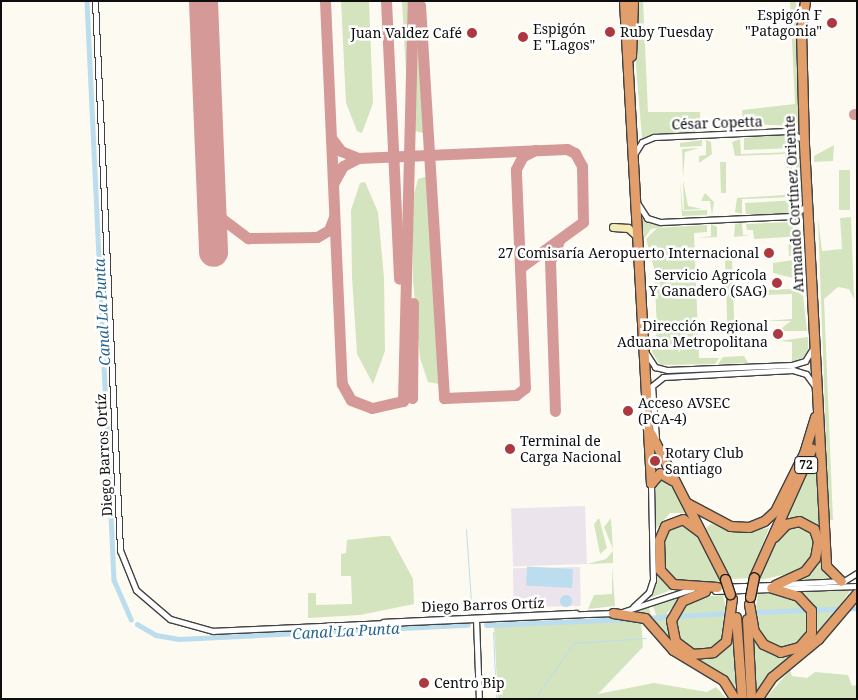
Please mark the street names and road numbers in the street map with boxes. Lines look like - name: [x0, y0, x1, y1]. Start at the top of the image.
- street label: César Copetta: [671, 113, 763, 133]
- street label: Armando Cortínez Oriente: [781, 115, 807, 293]
- street label: Diego Barros Ortíz: [92, 393, 116, 517]
- road number: 72: [794, 456, 818, 474]
- street label: Diego Barros Ortíz: [421, 594, 545, 616]

